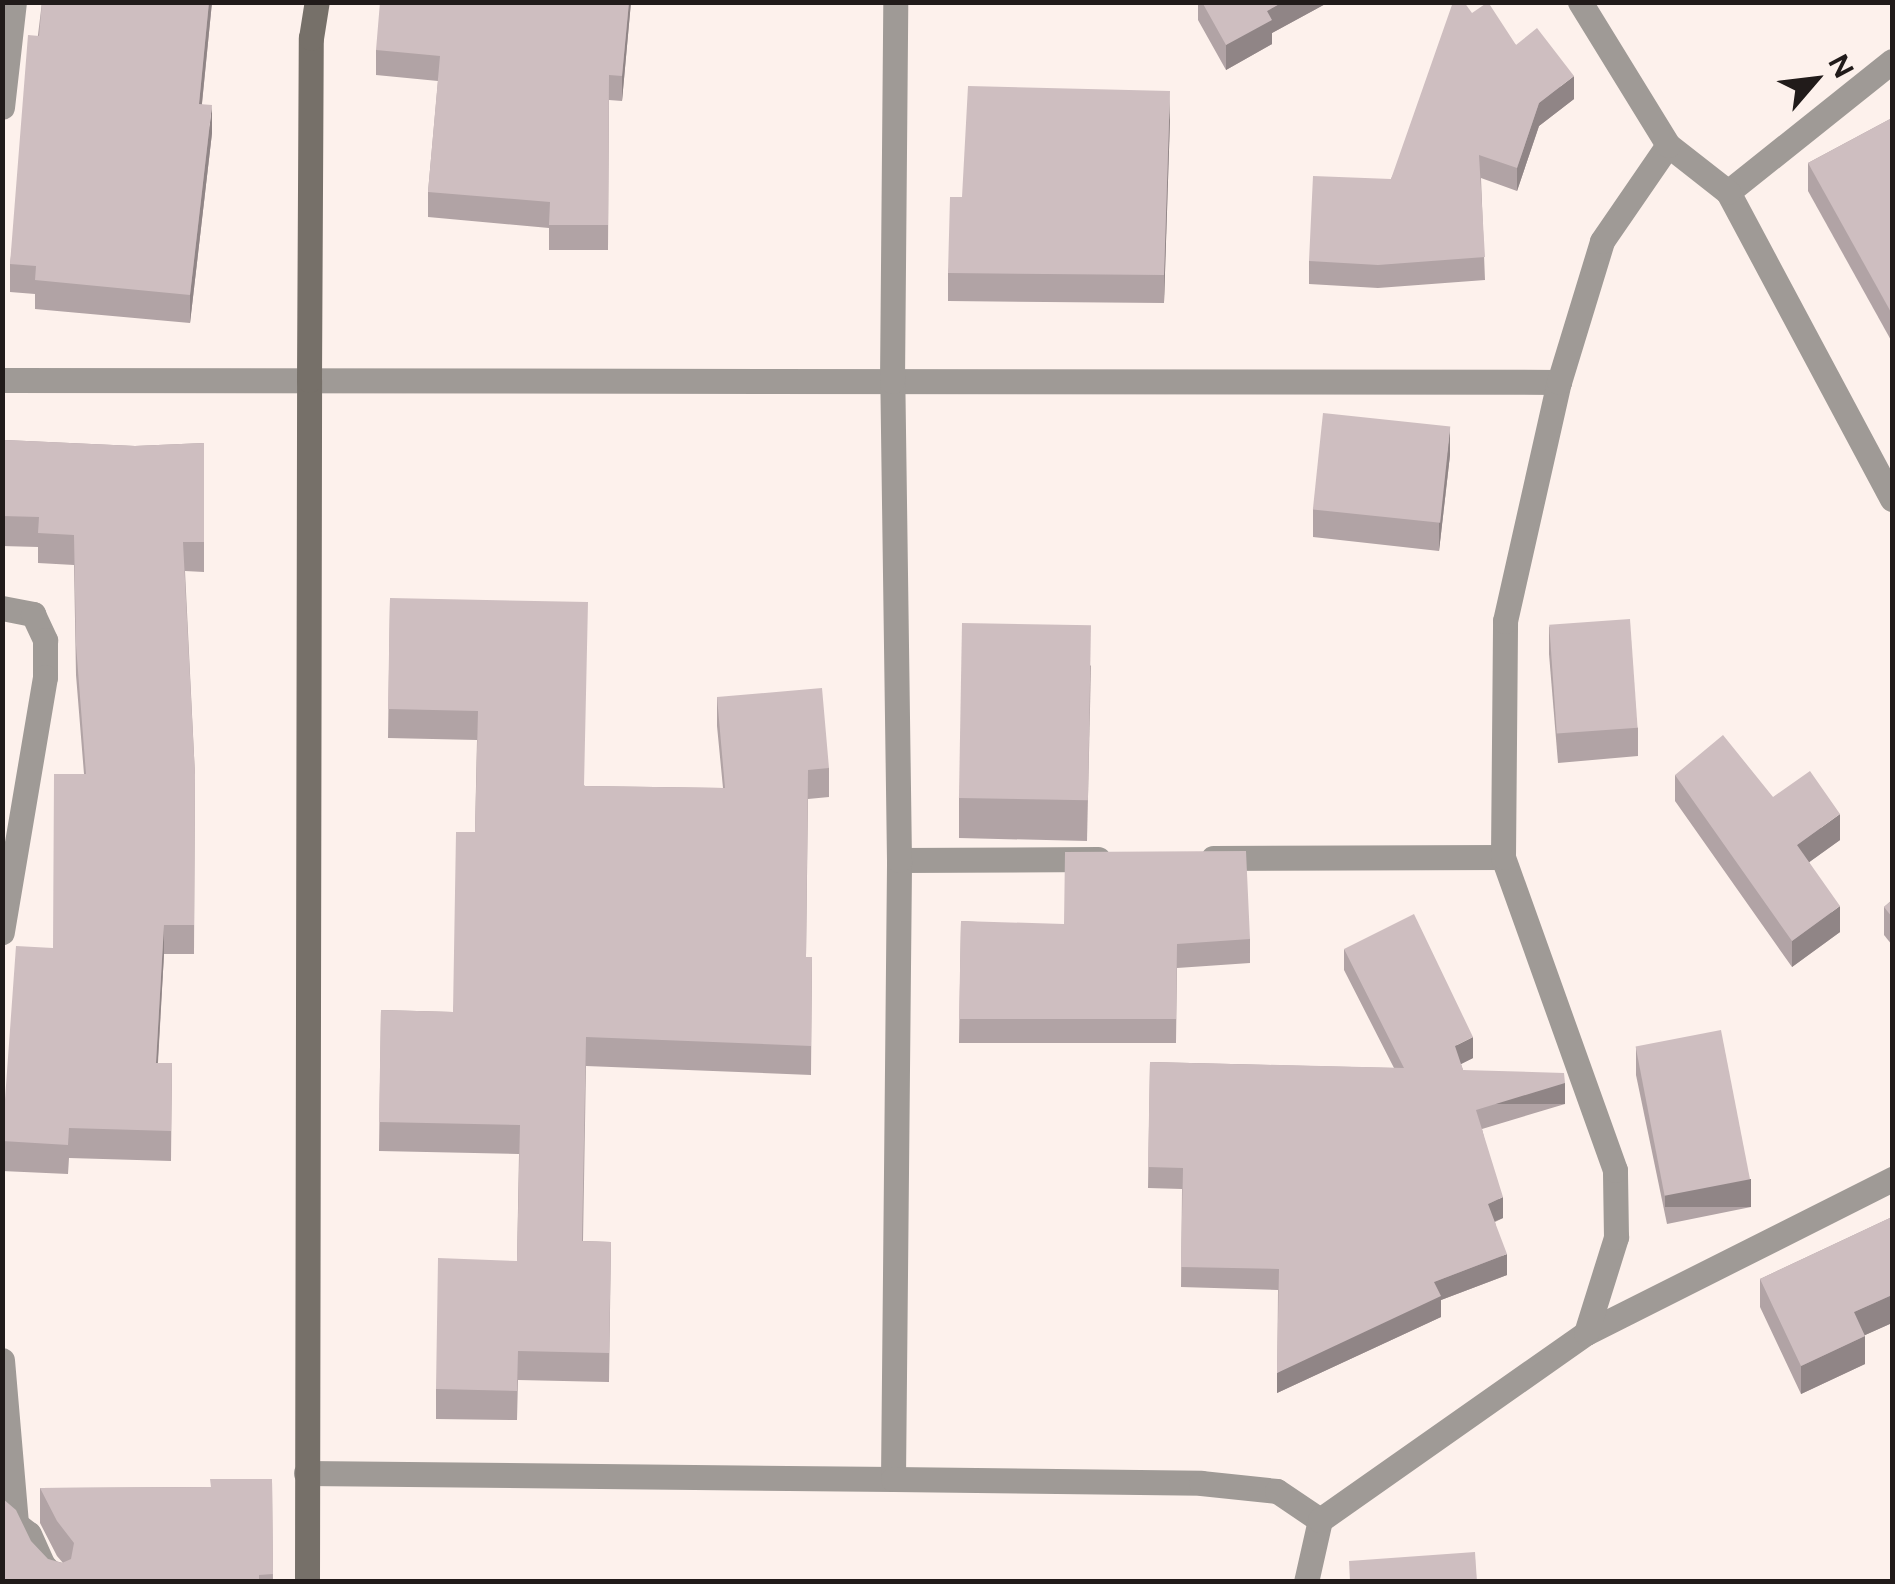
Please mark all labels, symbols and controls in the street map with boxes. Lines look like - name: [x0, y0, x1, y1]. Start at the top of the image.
- north arrow: [1765, 30, 1865, 130]
- text: N: [1821, 48, 1862, 83]

